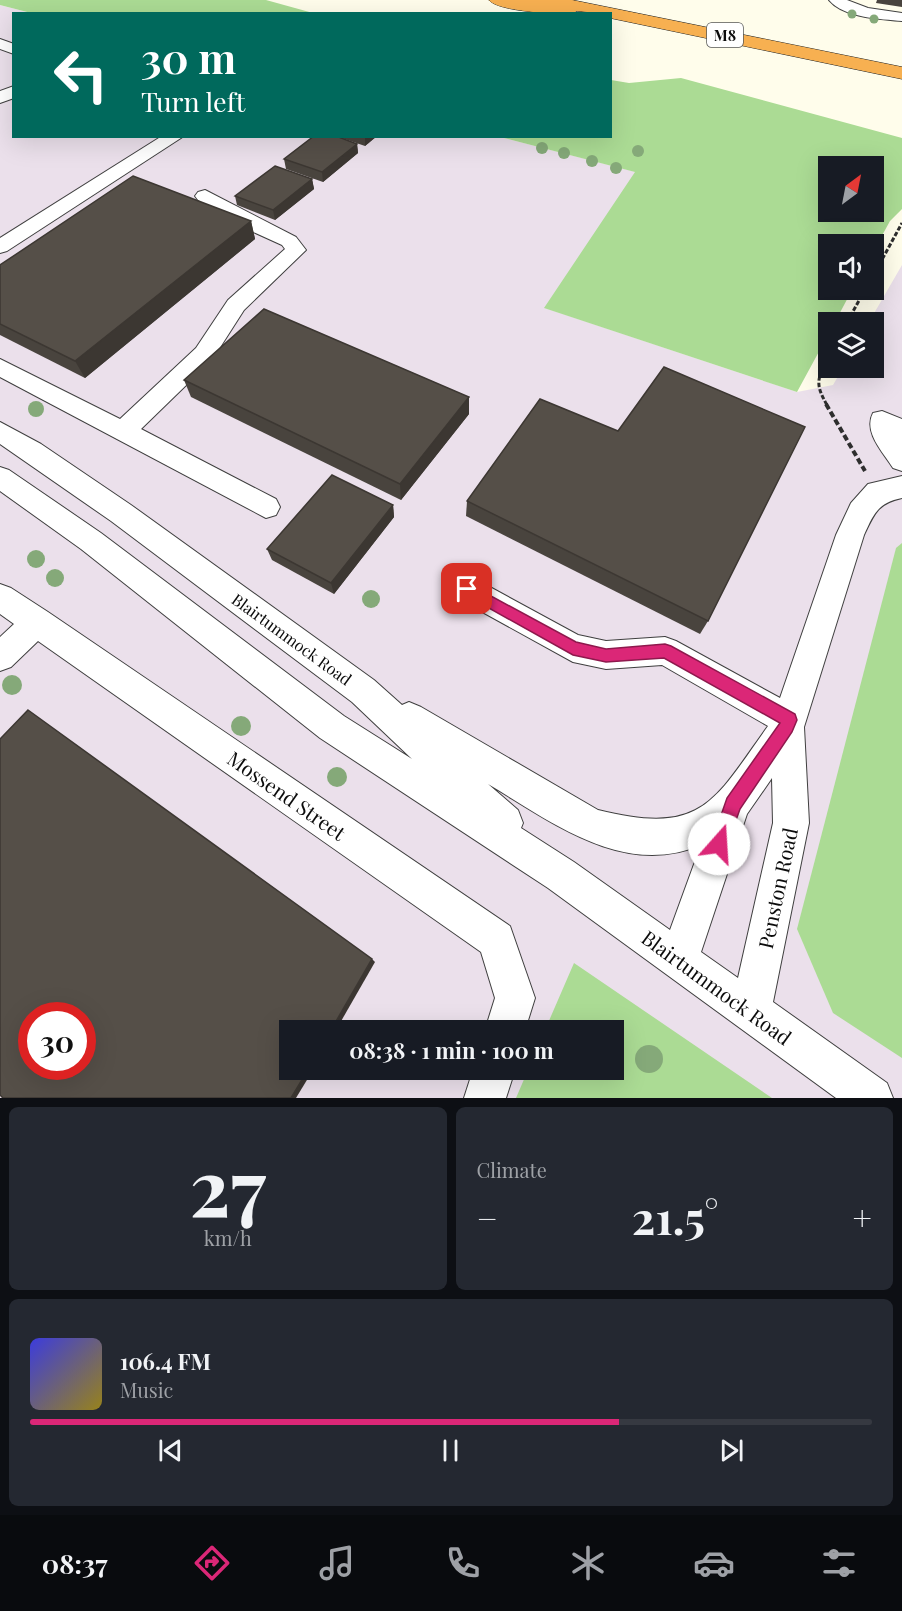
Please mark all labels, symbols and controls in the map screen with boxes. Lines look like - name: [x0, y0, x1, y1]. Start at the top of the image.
- road number: M8: [707, 23, 743, 47]
- text: 30 m: [141, 29, 236, 85]
- icon: left: [42, 36, 120, 114]
- text: Turn left: [141, 83, 245, 119]
- north arrow: [818, 156, 884, 222]
- map controls: [818, 156, 884, 378]
- button: sound: [818, 234, 884, 300]
- button: layers: [818, 312, 884, 378]
- pin: [441, 563, 492, 614]
- icon: arrive: [450, 572, 483, 605]
- street label: Blairtummock Road: [228, 588, 356, 690]
- street label: Mossend Street: [223, 744, 352, 846]
- position arrow: [687, 812, 751, 876]
- street label: Penston Road: [751, 825, 803, 951]
- street label: Blairtummock Road: [637, 924, 798, 1051]
- speed limit sign: 30: [18, 1002, 96, 1080]
- text: 08:38 · 1 min · 100 m: [349, 1035, 554, 1065]
- text: 27: [190, 1133, 266, 1237]
- text: Climate: [477, 1156, 547, 1183]
- text: 21.5°: [632, 1186, 719, 1246]
- text: −: [477, 1195, 498, 1239]
- text: +: [853, 1195, 872, 1239]
- text: km/h: [204, 1224, 252, 1251]
- text: 106.4 FM: [120, 1346, 211, 1376]
- text: Music: [120, 1376, 173, 1403]
- icon: previous: [154, 1434, 187, 1467]
- icon: pause: [434, 1434, 467, 1467]
- icon: next: [715, 1434, 748, 1467]
- icon: directions: [191, 1542, 233, 1584]
- icon: music: [316, 1542, 358, 1584]
- icon: phone: [442, 1542, 484, 1584]
- icon: climate: [567, 1542, 609, 1584]
- icon: car: [693, 1542, 735, 1584]
- icon: filters: [818, 1542, 860, 1584]
- text: 08:37: [42, 1545, 108, 1581]

